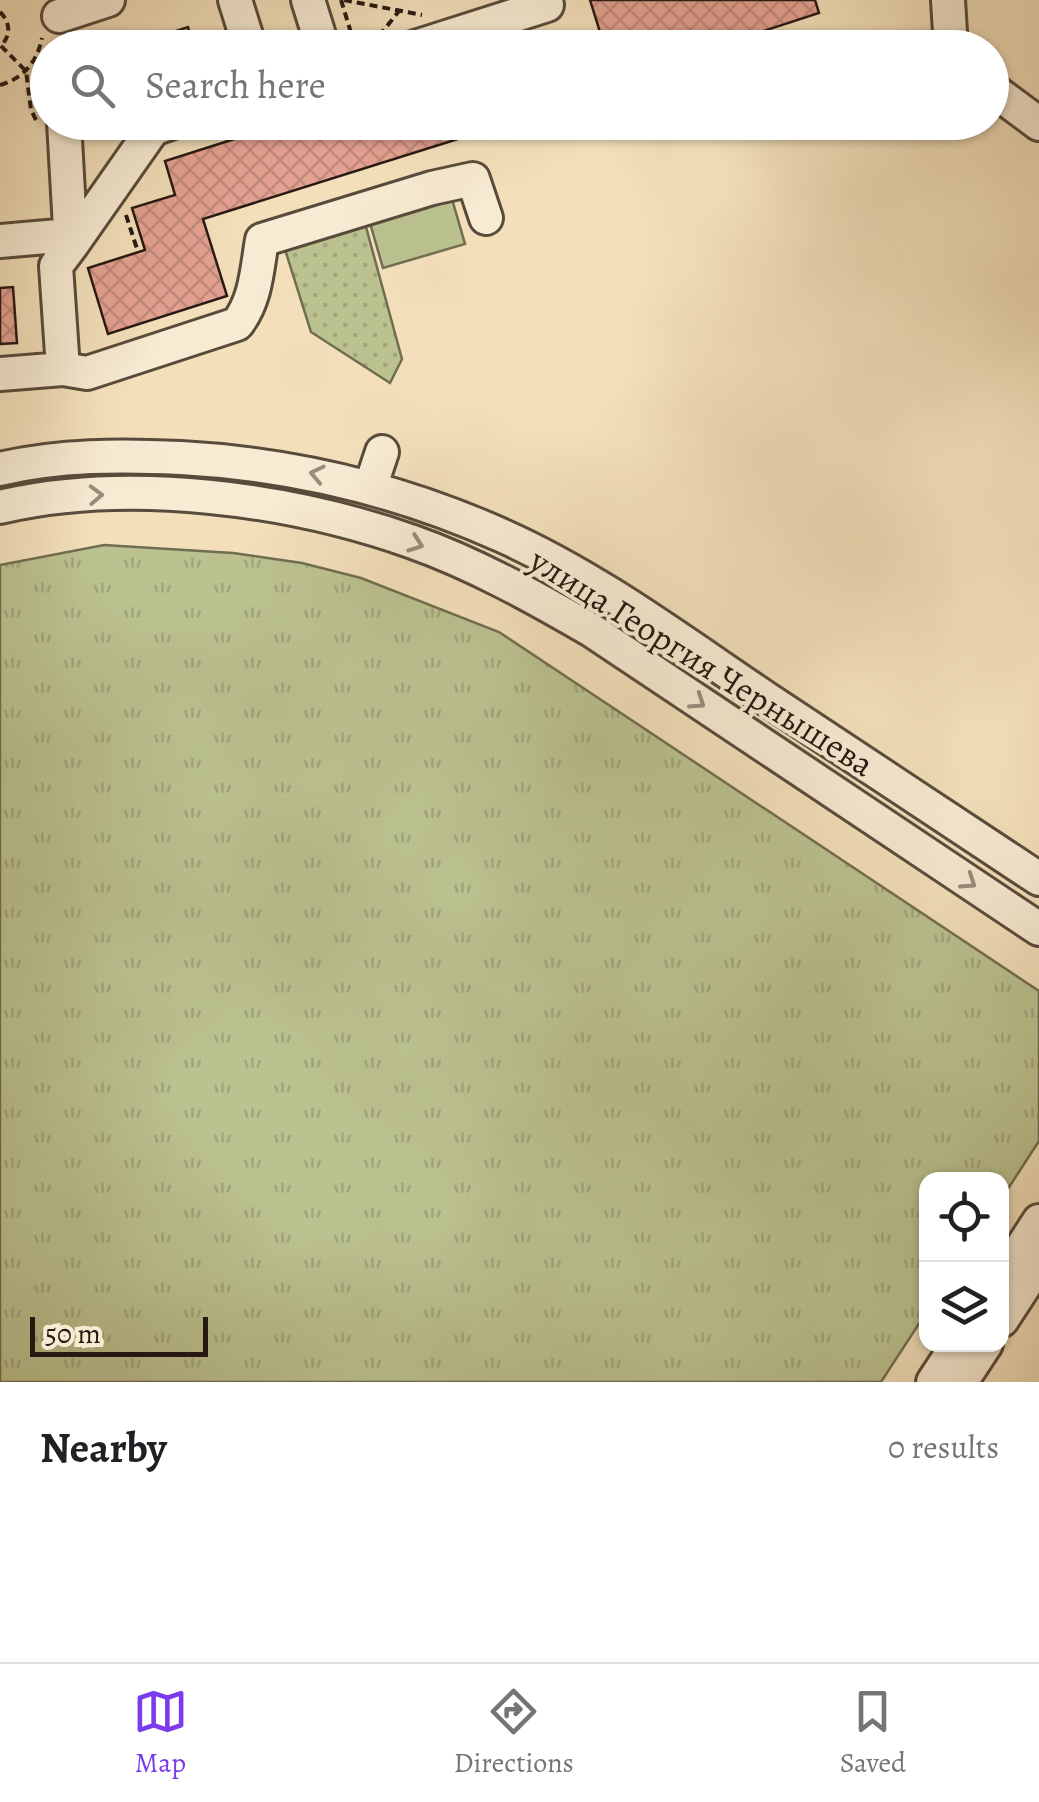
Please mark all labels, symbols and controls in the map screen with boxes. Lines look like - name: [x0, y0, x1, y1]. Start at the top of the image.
- search box: [30, 30, 1009, 140]
- icon: search: [65, 58, 120, 113]
- text: Search here: [145, 59, 326, 111]
- one-way arrow: [309, 465, 326, 486]
- one-way arrow: [89, 484, 105, 505]
- one-way arrow: [406, 532, 423, 553]
- street label: улица Георгия Чернышева: [520, 536, 883, 788]
- one-way arrow: [688, 690, 706, 709]
- one-way arrow: [958, 870, 976, 889]
- map controls: [919, 1172, 1009, 1352]
- button: locate: [919, 1172, 1009, 1262]
- button: layers: [919, 1262, 1009, 1352]
- scale bar: [30, 1312, 208, 1356]
- text: 50 m: [45, 1315, 101, 1353]
- text: Nearby: [40, 1419, 167, 1476]
- text: 0 results: [888, 1425, 999, 1469]
- tab: Map: [133, 1684, 188, 1782]
- tab: Directions: [454, 1684, 574, 1782]
- tab: Saved: [840, 1684, 906, 1782]

